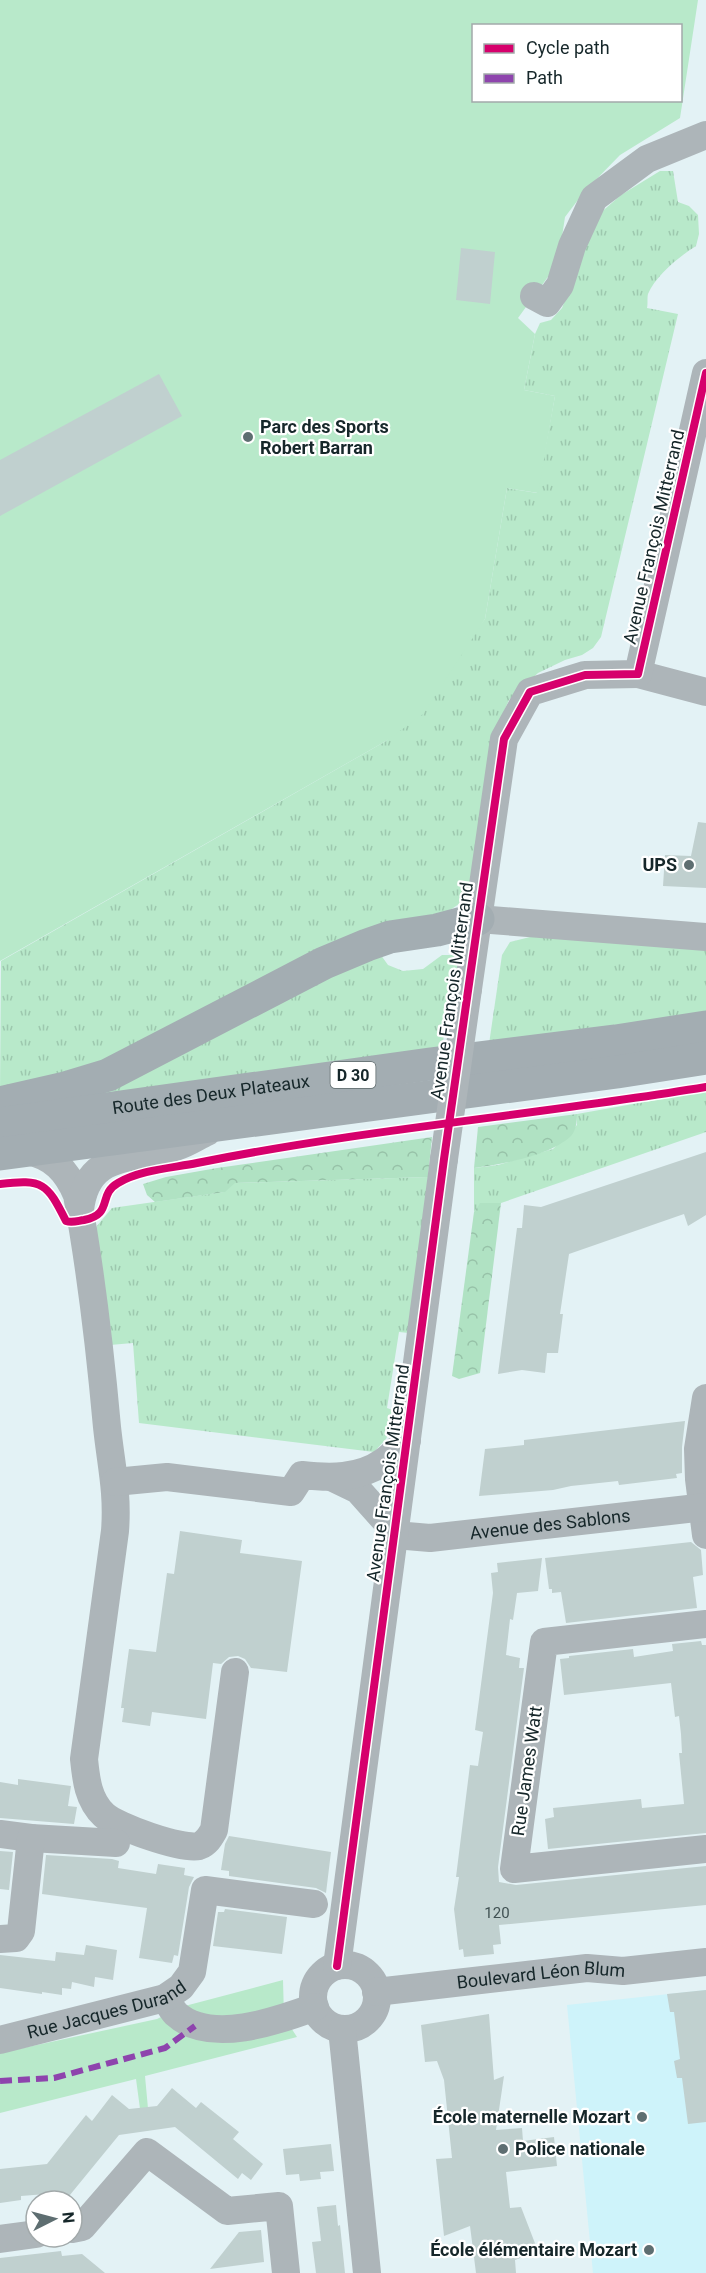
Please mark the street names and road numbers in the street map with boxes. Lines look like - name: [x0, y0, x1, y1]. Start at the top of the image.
- street label: Avenue François Mitterrand: [619, 428, 688, 646]
- street label: Avenue François Mitterrand: [426, 881, 477, 1101]
- road number: D 30: [330, 1062, 376, 1088]
- street label: Route des Deux Plateaux: [111, 1070, 311, 1118]
- street label: Avenue François Mitterrand: [362, 1363, 413, 1583]
- street label: Avenue des Sablons: [469, 1505, 631, 1543]
- street label: Rue James Watt: [507, 1704, 546, 1837]
- street label: Boulevard Léon Blum: [455, 1957, 626, 1993]
- street label: Rue Jacques Durand: [25, 1976, 190, 2043]

